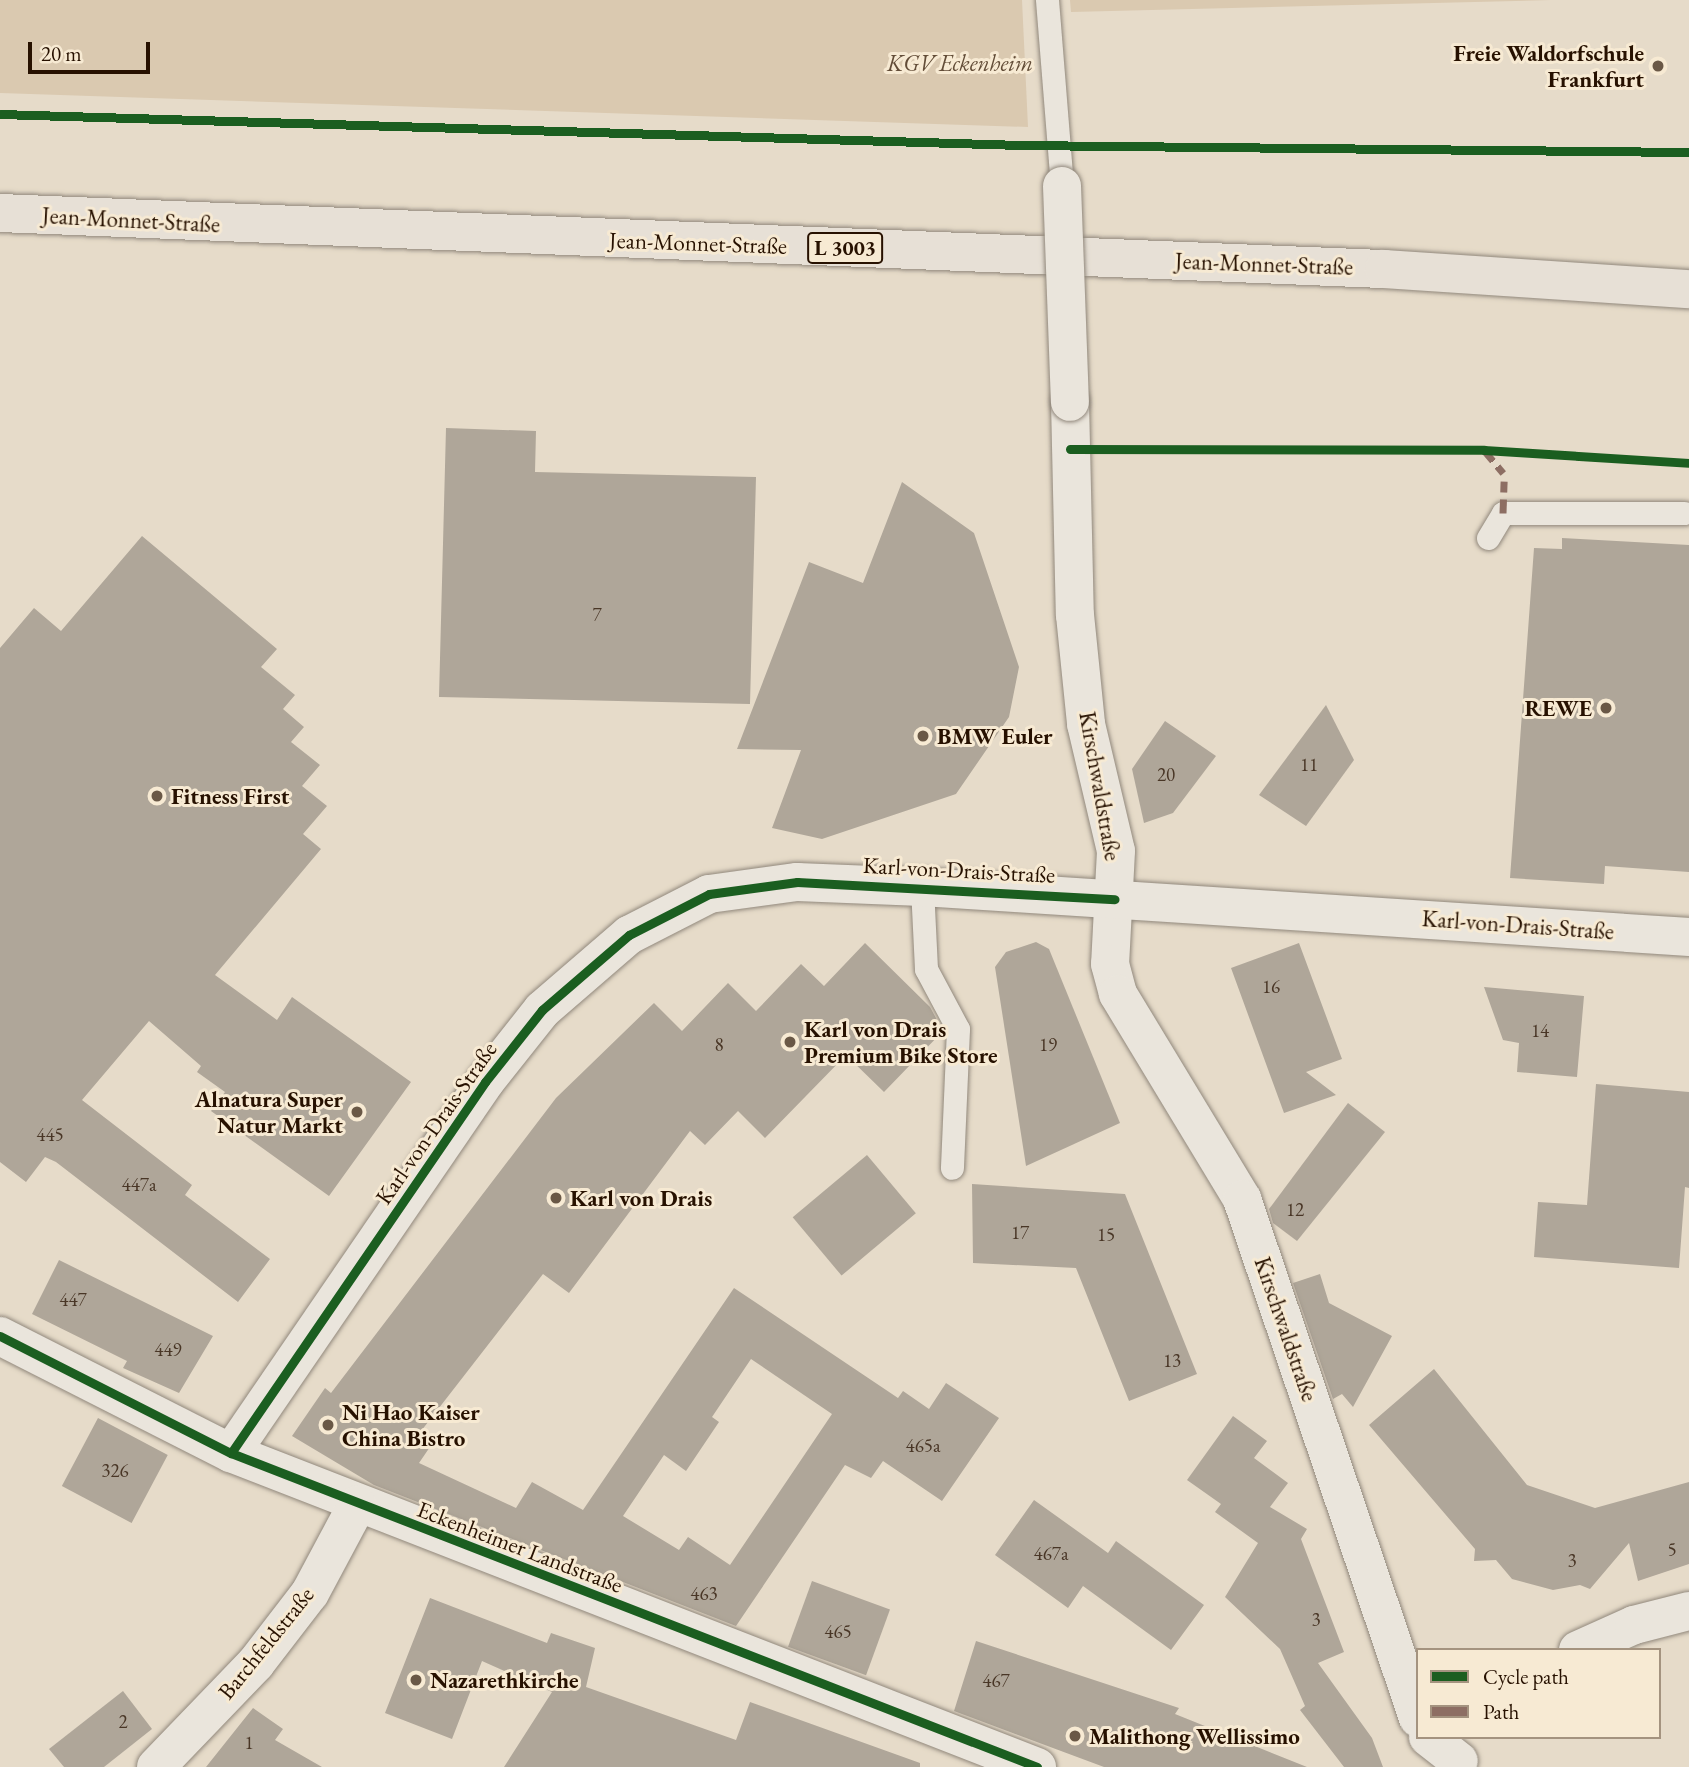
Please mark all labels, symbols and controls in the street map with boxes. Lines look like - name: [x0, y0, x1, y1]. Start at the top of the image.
- scale bar: [32, 28, 154, 72]
- place label: Freie Waldorfschule Frankfurt: [1453, 39, 1644, 93]
- text: 20 m: [41, 40, 82, 67]
- park label: KGV Eckenheim: [887, 49, 1033, 77]
- marker: Freie Waldorfschule Frankfurt: [1650, 58, 1666, 74]
- street label: Jean-Monnet-Straße: [41, 202, 221, 238]
- street label: Jean-Monnet-Straße: [608, 226, 788, 260]
- road number: L 3003: [806, 230, 884, 266]
- street label: Jean-Monnet-Straße: [1174, 247, 1354, 281]
- house number: 7: [592, 604, 602, 626]
- place label: REWE: [1525, 694, 1592, 722]
- marker: REWE: [1598, 700, 1614, 716]
- street label: Kirschwaldstraße: [1073, 709, 1127, 863]
- place label: BMW Euler: [937, 722, 1053, 750]
- marker: BMW Euler: [915, 728, 931, 744]
- house number: 11: [1300, 754, 1318, 776]
- house number: 20: [1157, 764, 1175, 786]
- place label: Fitness First: [171, 782, 289, 810]
- marker: Fitness First: [149, 788, 165, 804]
- street label: Karl-von-Drais-Straße: [862, 851, 1056, 889]
- street label: Karl-von-Drais-Straße: [1421, 905, 1615, 945]
- house number: 16: [1262, 976, 1280, 998]
- place label: Karl von Drais Premium Bike Store: [804, 1015, 998, 1069]
- house number: 14: [1531, 1020, 1549, 1042]
- house number: 8: [714, 1034, 724, 1056]
- marker: Karl von Drais Premium Bike Store: [782, 1034, 798, 1050]
- house number: 19: [1039, 1034, 1057, 1056]
- street label: Karl-von-Drais-Straße: [369, 1036, 503, 1210]
- place label: Alnatura Super Natur Markt: [195, 1085, 343, 1139]
- marker: Alnatura Super Natur Markt: [349, 1104, 365, 1120]
- house number: 445: [36, 1124, 64, 1146]
- house number: 447a: [122, 1174, 156, 1196]
- place label: Karl von Drais: [570, 1184, 712, 1212]
- marker: Karl von Drais: [548, 1190, 564, 1206]
- house number: 12: [1286, 1199, 1304, 1221]
- house number: 17: [1011, 1222, 1029, 1244]
- house number: 15: [1097, 1224, 1115, 1246]
- street label: Kirschwaldstraße: [1248, 1253, 1324, 1405]
- house number: 447: [59, 1289, 87, 1311]
- house number: 449: [154, 1339, 182, 1361]
- house number: 13: [1163, 1350, 1181, 1372]
- place label: Ni Hao Kaiser China Bistro: [342, 1398, 480, 1452]
- marker: Ni Hao Kaiser China Bistro: [320, 1417, 336, 1433]
- house number: 465a: [906, 1435, 940, 1457]
- house number: 326: [101, 1460, 129, 1482]
- street label: Eckenheimer Landstraße: [413, 1495, 627, 1599]
- house number: 5: [1667, 1539, 1677, 1561]
- house number: 467a: [1034, 1543, 1068, 1565]
- house number: 3: [1567, 1550, 1577, 1572]
- street label: Barchfeldstraße: [212, 1581, 320, 1705]
- house number: 463: [690, 1583, 718, 1605]
- house number: 3: [1311, 1609, 1321, 1631]
- house number: 465: [824, 1621, 852, 1643]
- legend: [1416, 1648, 1661, 1739]
- text: Cycle path: [1483, 1663, 1569, 1690]
- place label: Nazarethkirche: [430, 1666, 579, 1694]
- house number: 467: [982, 1670, 1010, 1692]
- marker: Nazarethkirche: [408, 1672, 424, 1688]
- text: Path: [1483, 1698, 1519, 1725]
- house number: 2: [118, 1711, 128, 1733]
- place label: Malithong Wellissimo: [1089, 1722, 1300, 1750]
- marker: Malithong Wellissimo: [1067, 1728, 1083, 1744]
- house number: 1: [244, 1732, 254, 1754]

